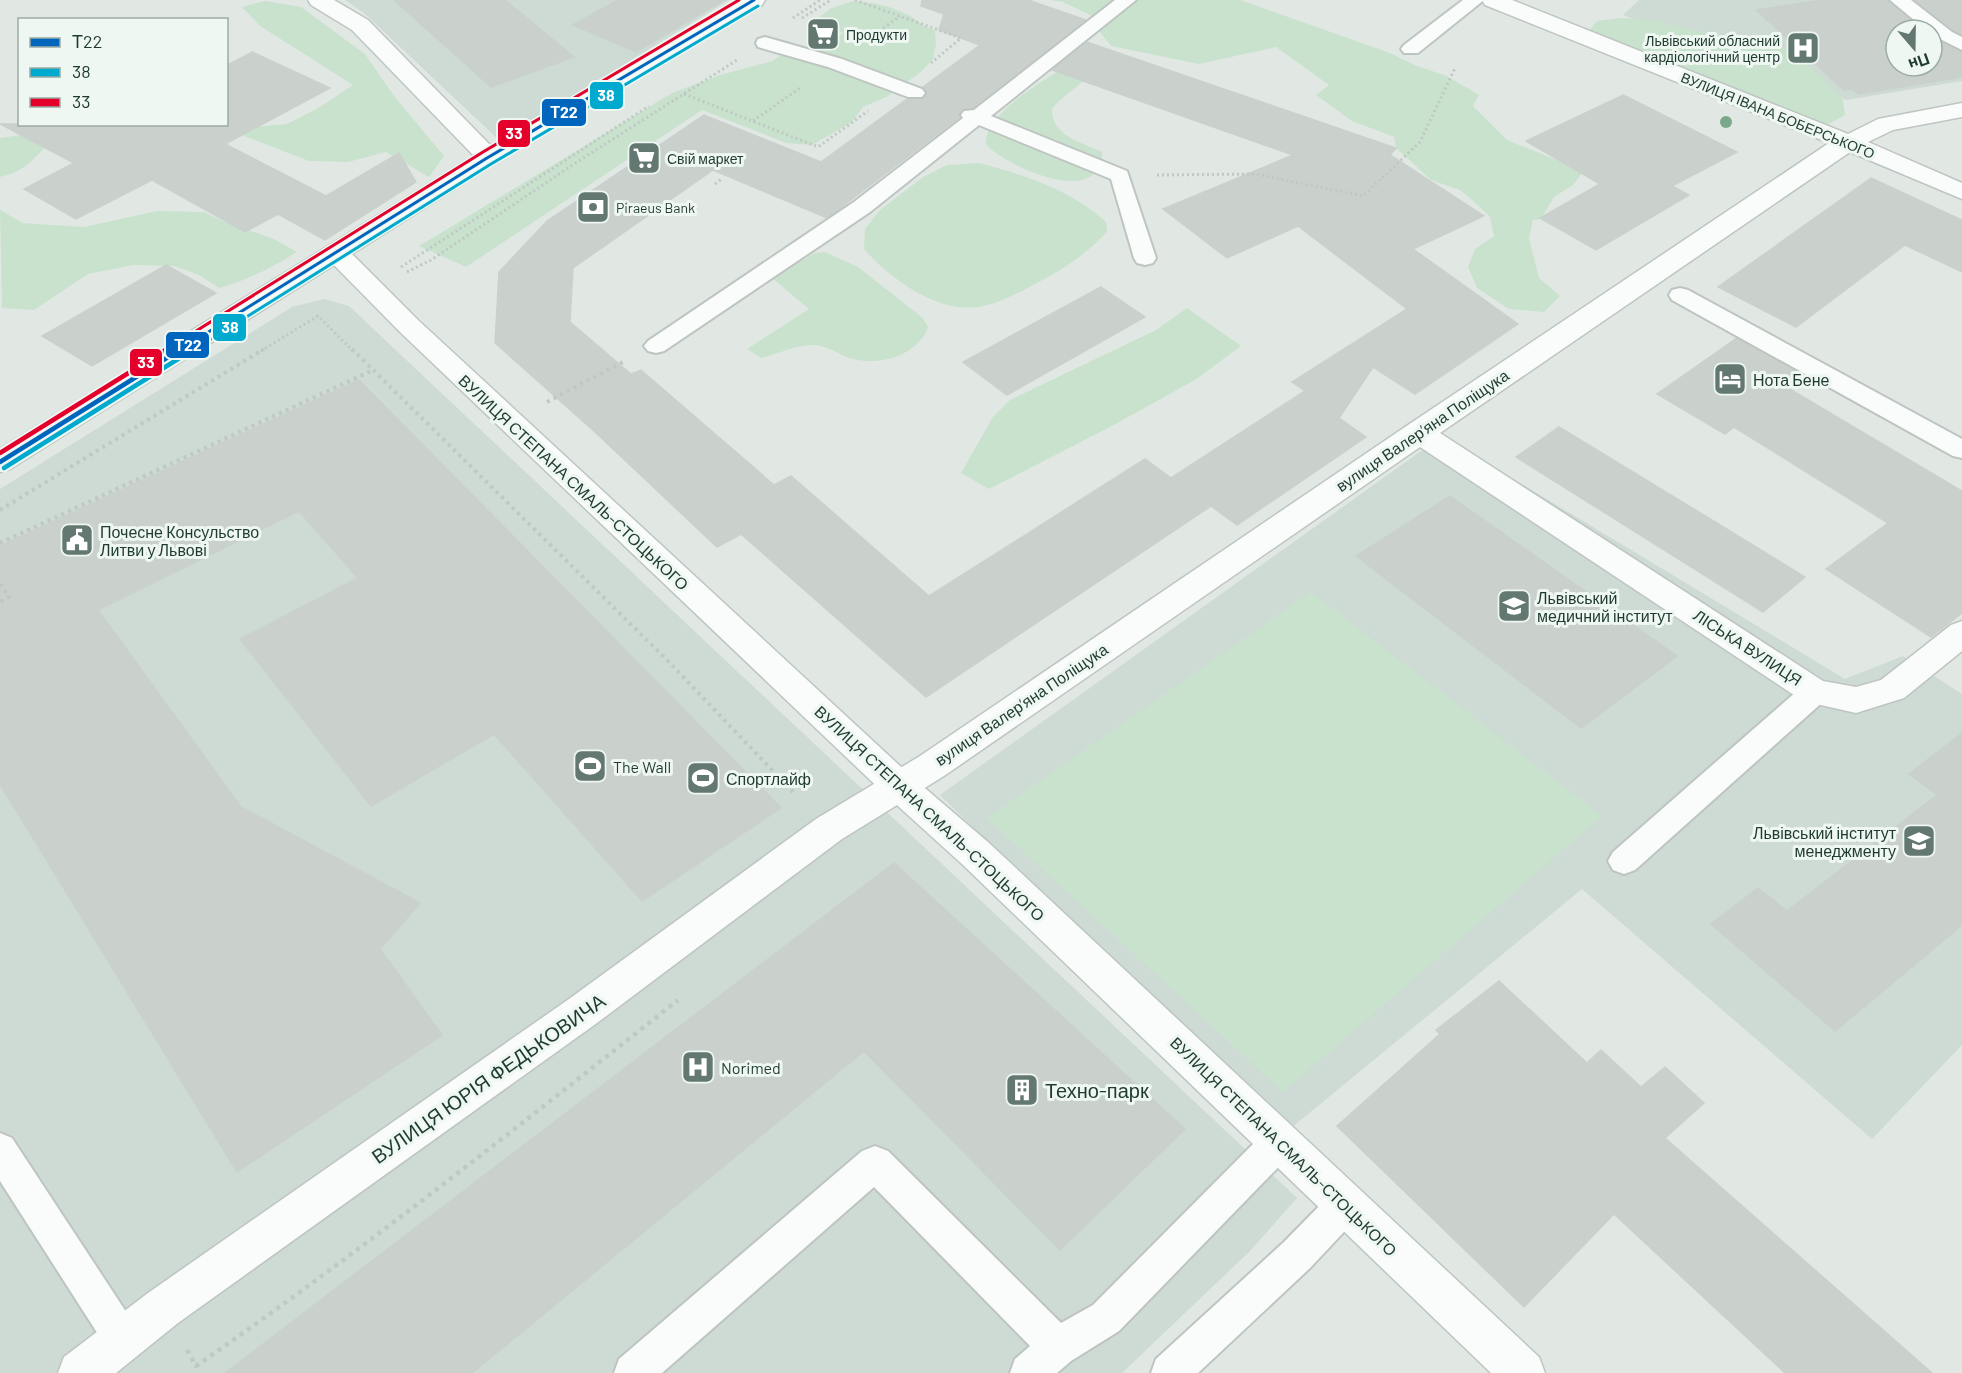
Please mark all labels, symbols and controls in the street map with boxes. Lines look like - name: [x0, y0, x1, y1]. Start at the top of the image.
- supermarket icon: Продукти: [805, 16, 841, 52]
- legend: [18, 18, 228, 126]
- north arrow: [1884, 18, 1944, 78]
- place label: Продукти: [846, 26, 907, 43]
- text: Т22: [72, 30, 102, 52]
- hospital icon: Львівський обласний кардіологічний центр: [1785, 30, 1821, 66]
- place label: Львівський обласний кардіологічний центр: [1644, 32, 1780, 65]
- text: Пн: [1906, 50, 1932, 75]
- text: 38: [72, 60, 91, 82]
- street label: ВУЛИЦЯ ІВАНА БОБЕРСЬКОГО: [1679, 68, 1878, 162]
- line badge: 38: [589, 81, 624, 110]
- text: 38: [597, 85, 615, 104]
- text: 33: [72, 90, 91, 112]
- line badge: Т22: [541, 98, 587, 127]
- text: Т22: [550, 102, 578, 121]
- line badge: 33: [497, 119, 531, 148]
- text: 33: [505, 123, 523, 142]
- supermarket icon: Свій маркет: [626, 140, 662, 176]
- place label: Свій маркет: [667, 150, 744, 167]
- bank icon: Piraeus Bank: [575, 189, 611, 225]
- place label: Piraeus Bank: [616, 199, 695, 216]
- line badge: 38: [212, 313, 247, 342]
- text: 38: [221, 317, 239, 336]
- line badge: Т22: [165, 331, 210, 359]
- text: Т22: [174, 335, 202, 354]
- line badge: 33: [129, 348, 163, 377]
- text: 33: [137, 352, 155, 371]
- hotel icon: Нота Бене: [1712, 361, 1748, 397]
- street label: вулиця Валерʼяна Поліщука: [1332, 365, 1512, 495]
- street label: ВУЛИЦЯ СТЕПАНА СМАЛЬ-СТОЦЬКОГО: [455, 370, 693, 594]
- place label: Нота Бене: [1753, 370, 1830, 389]
- public building icon: Почесне Консульство Литви у Львові: [59, 522, 95, 558]
- place label: Почесне Консульство Литви у Львові: [100, 522, 259, 559]
- school or university icon: Львівський медичний інститут: [1496, 588, 1532, 624]
- place label: Львівський медичний інститут: [1537, 588, 1673, 625]
- street label: ЛІСЬКА ВУЛИЦЯ: [1690, 605, 1806, 689]
- street label: вулиця Валерʼяна Поліщука: [931, 639, 1111, 769]
- street label: ВУЛИЦЯ СТЕПАНА СМАЛЬ-СТОЦЬКОГО: [811, 701, 1049, 925]
- sports icon: The Wall: [572, 748, 608, 784]
- place label: The Wall: [613, 757, 671, 776]
- sports icon: Спортлайф: [685, 760, 721, 796]
- place label: Спортлайф: [726, 769, 811, 788]
- place label: Львівський інститут менеджменту: [1753, 823, 1897, 860]
- school or university icon: Львівський інститут менеджменту: [1901, 823, 1937, 859]
- street label: ВУЛИЦЯ ЮРІЯ ФЕДЬКОВИЧА: [367, 988, 610, 1168]
- street label: ВУЛИЦЯ СТЕПАНА СМАЛЬ-СТОЦЬКОГО: [1167, 1032, 1401, 1260]
- hospital icon: Norimed: [680, 1049, 716, 1085]
- place label: Norimed: [721, 1058, 781, 1077]
- building icon: Техно-парк: [1004, 1072, 1040, 1108]
- place label: Техно-парк: [1045, 1078, 1149, 1102]

